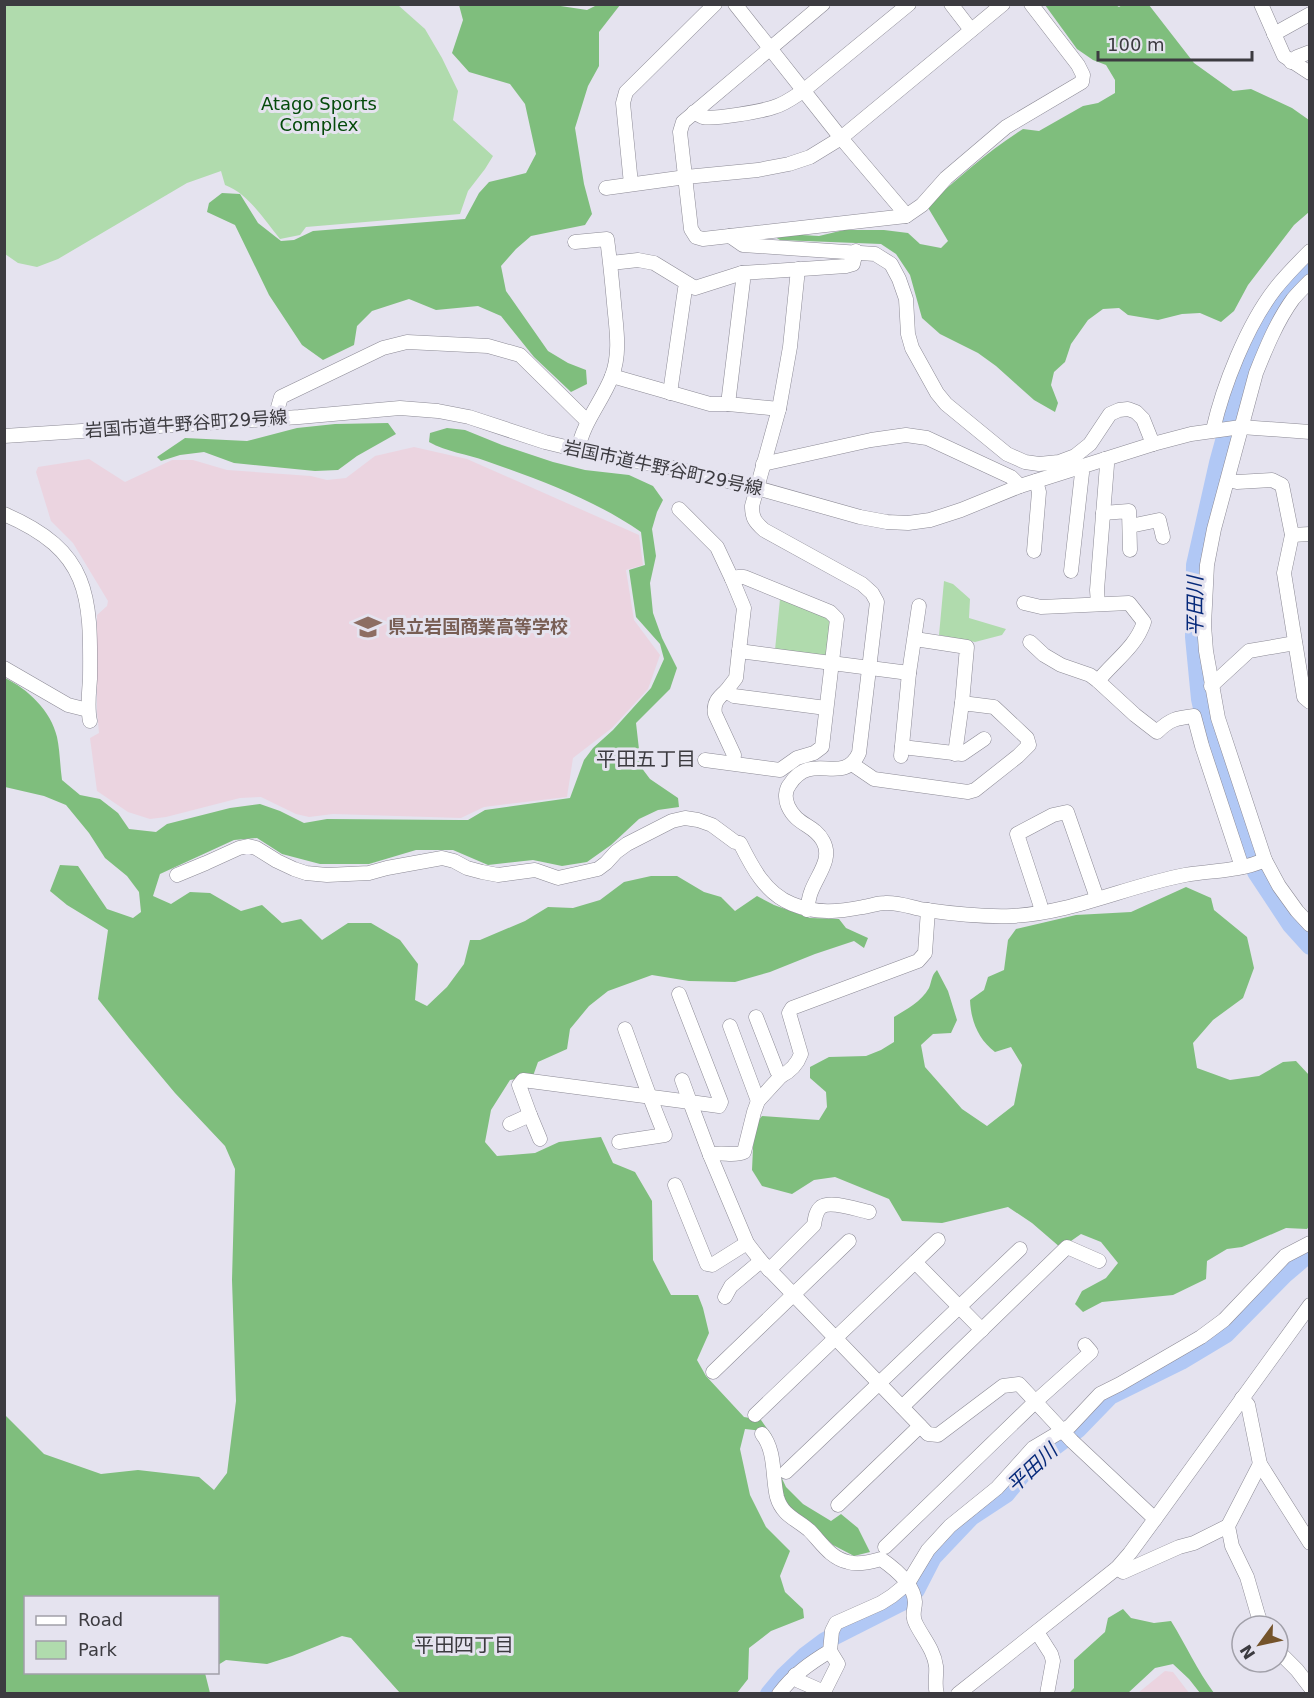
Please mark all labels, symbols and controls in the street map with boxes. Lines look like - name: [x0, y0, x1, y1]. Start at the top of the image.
- scale bar: [1098, 24, 1252, 62]
- text: 100 m: [1107, 34, 1165, 55]
- park label: Atago Sports Complex: [261, 93, 377, 135]
- street label: 岩国市道牛野谷町29号線: [84, 406, 288, 441]
- street label: 岩国市道牛野谷町29号線: [562, 436, 765, 499]
- water label: 平田川: [1183, 574, 1207, 636]
- school or university icon: 県立岩国商業高等学校: [353, 612, 383, 642]
- place label: 県立岩国商業高等学校: [388, 616, 568, 637]
- district label: 平田五丁目: [596, 747, 696, 771]
- water label: 平田川: [1002, 1437, 1064, 1497]
- legend: [24, 1596, 219, 1674]
- text: Road: [78, 1609, 123, 1630]
- north arrow: [1230, 1614, 1290, 1674]
- district label: 平田四丁目: [414, 1633, 514, 1657]
- text: Park: [78, 1639, 117, 1660]
- text: N: [1236, 1641, 1259, 1663]

